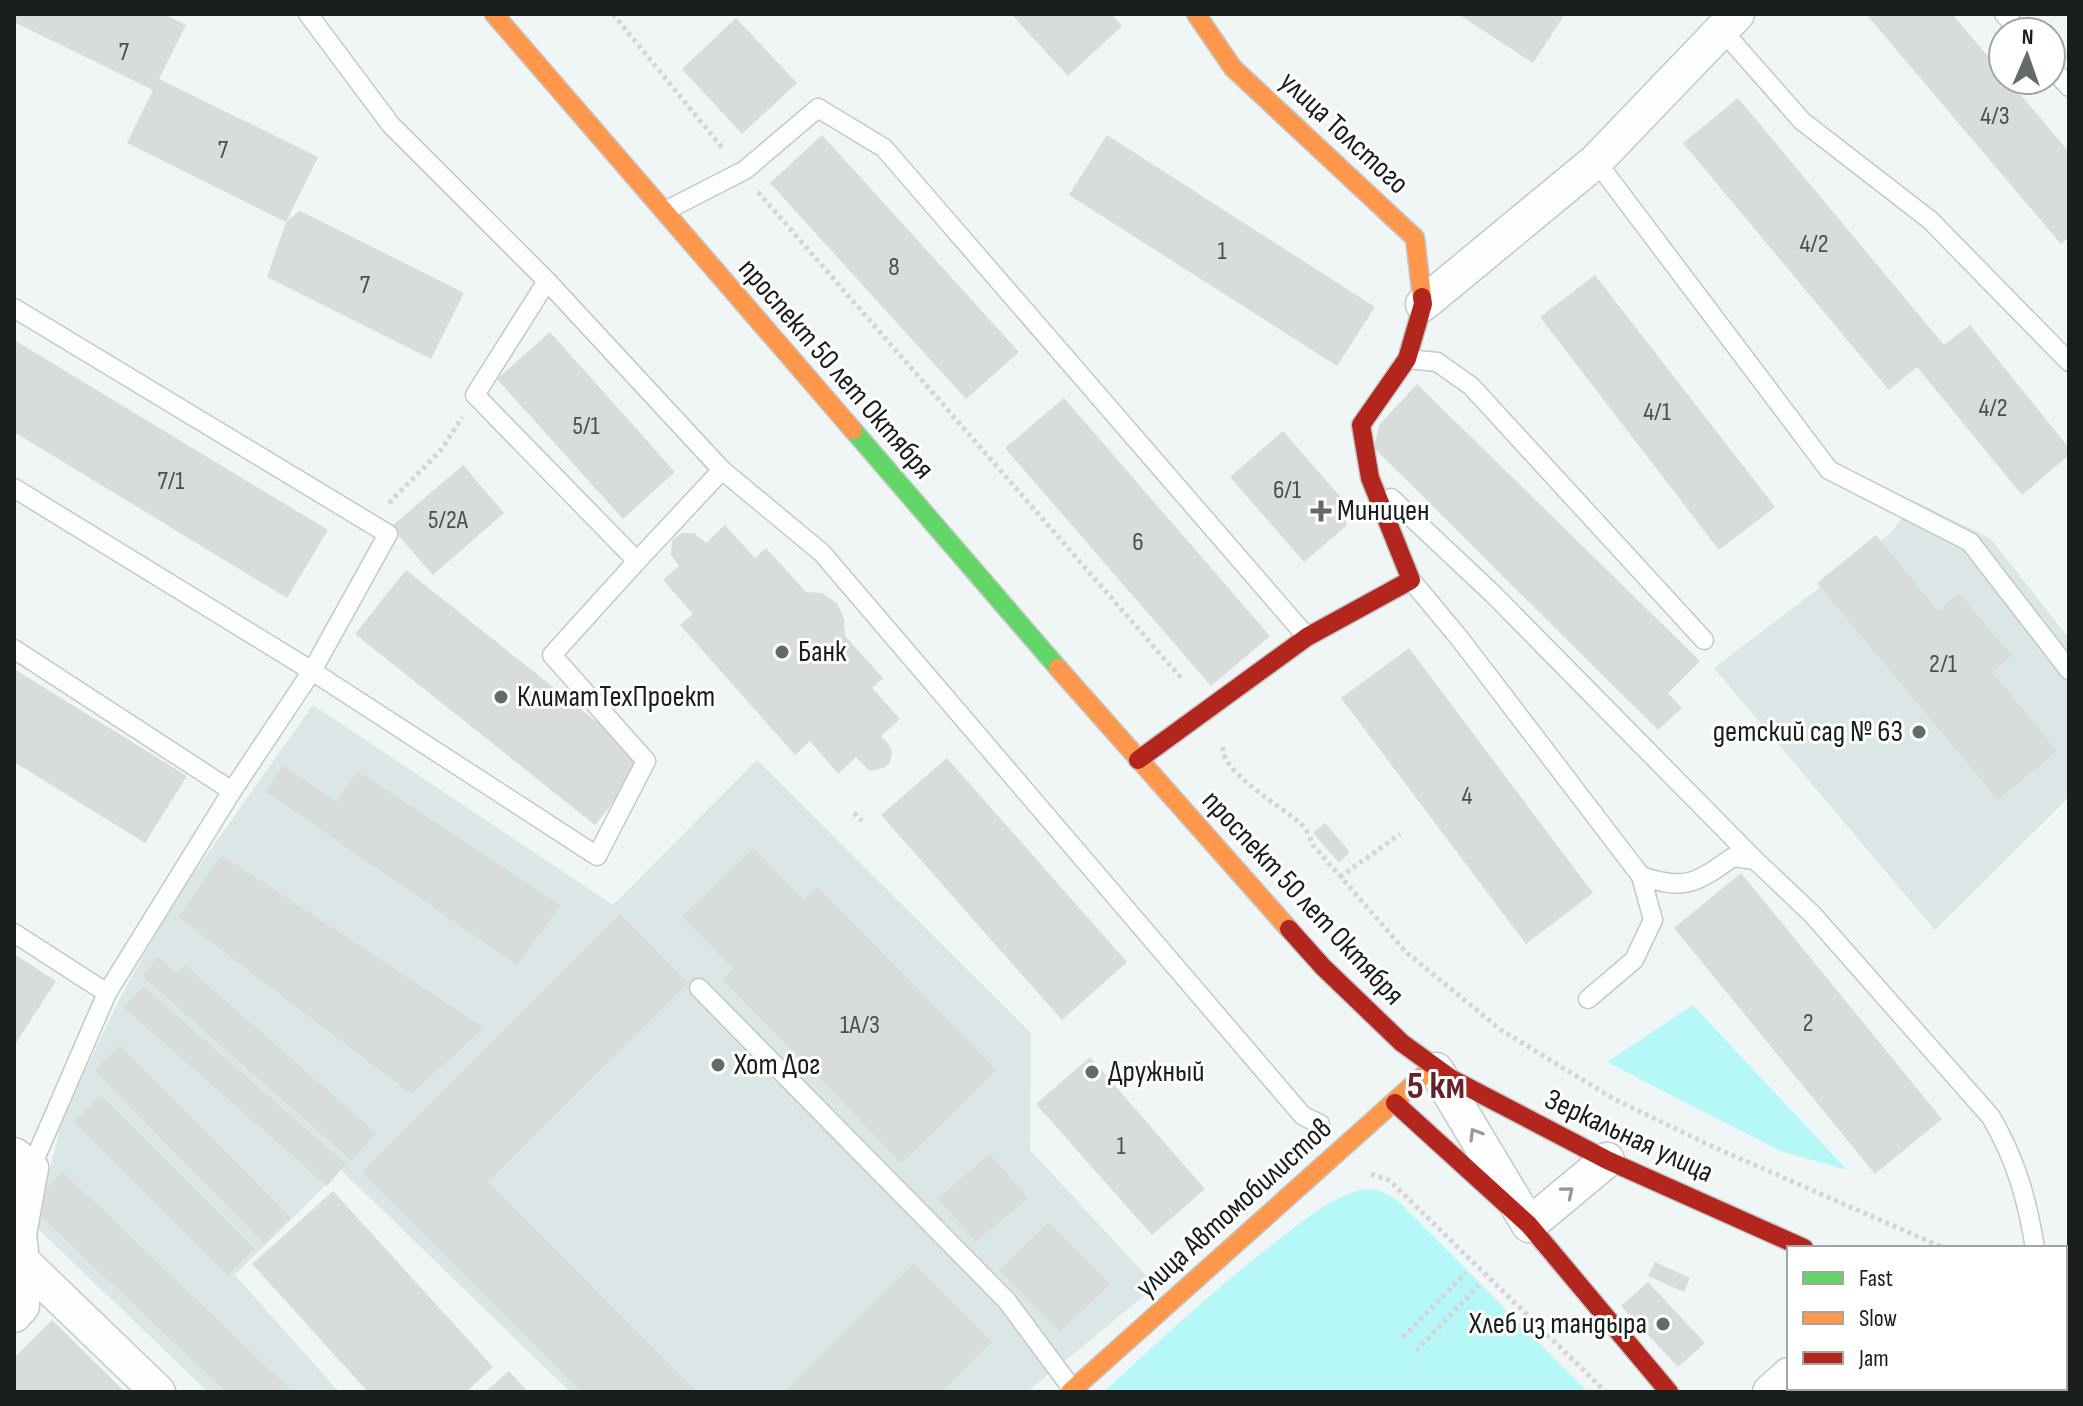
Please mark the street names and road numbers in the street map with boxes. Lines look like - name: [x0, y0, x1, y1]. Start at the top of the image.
- street label: улица Толстого: [1272, 64, 1416, 202]
- street label: проспект 50 лет Октября: [730, 251, 942, 487]
- street label: проспект 50 лет Октября: [1194, 783, 1412, 1013]
- street label: Зеркальная улица: [1539, 1081, 1719, 1191]
- street label: улица Автомобилистов: [1129, 1111, 1339, 1305]

